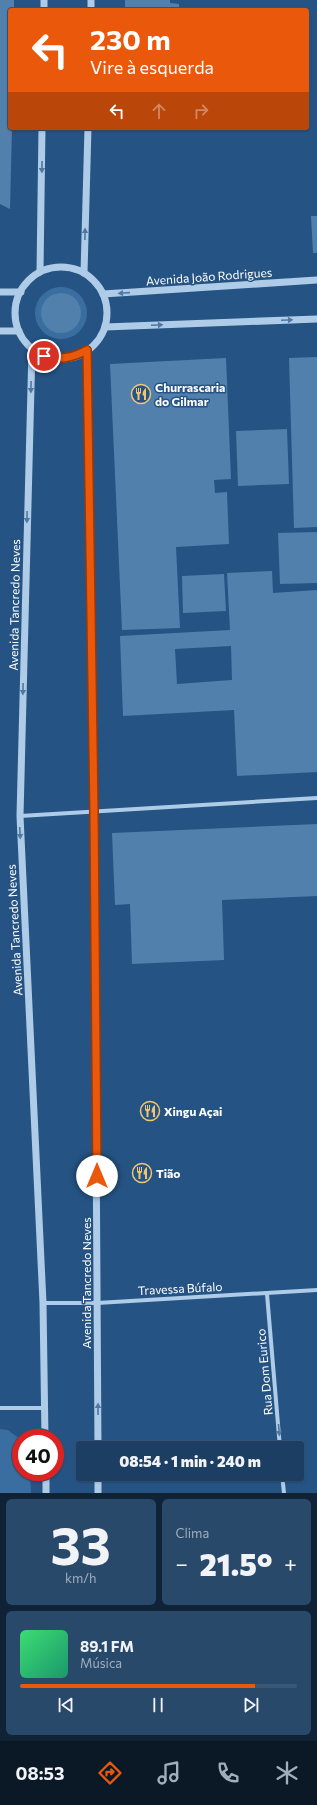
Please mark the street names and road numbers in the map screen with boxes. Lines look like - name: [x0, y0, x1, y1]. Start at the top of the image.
- street label: Avenida João Rodrigues: [145, 265, 273, 288]
- street label: Avenida Tancredo Neves: [6, 539, 22, 671]
- street label: Avenida Tancredo Neves: [4, 864, 24, 996]
- street label: Avenida Tancredo Neves: [79, 1217, 93, 1349]
- street label: Travessa Búfalo: [137, 1279, 223, 1297]
- street label: Rua Dom Eurico: [253, 1328, 275, 1416]

